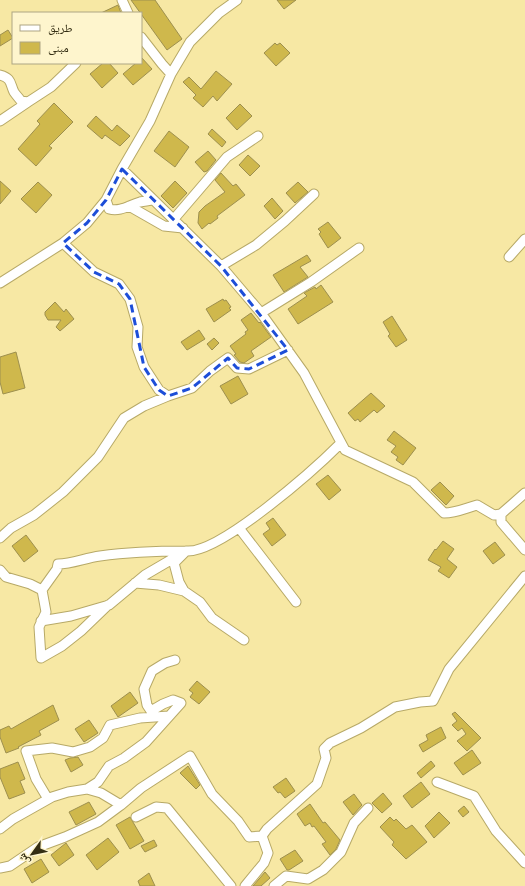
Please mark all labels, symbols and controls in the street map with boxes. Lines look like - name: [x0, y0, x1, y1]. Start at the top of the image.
- legend: [12, 12, 142, 64]
- text: طريق: [48, 19, 73, 36]
- text: مبنى: [48, 39, 69, 56]
- north arrow: [12, 834, 52, 874]
- text: ش: [14, 850, 34, 869]

